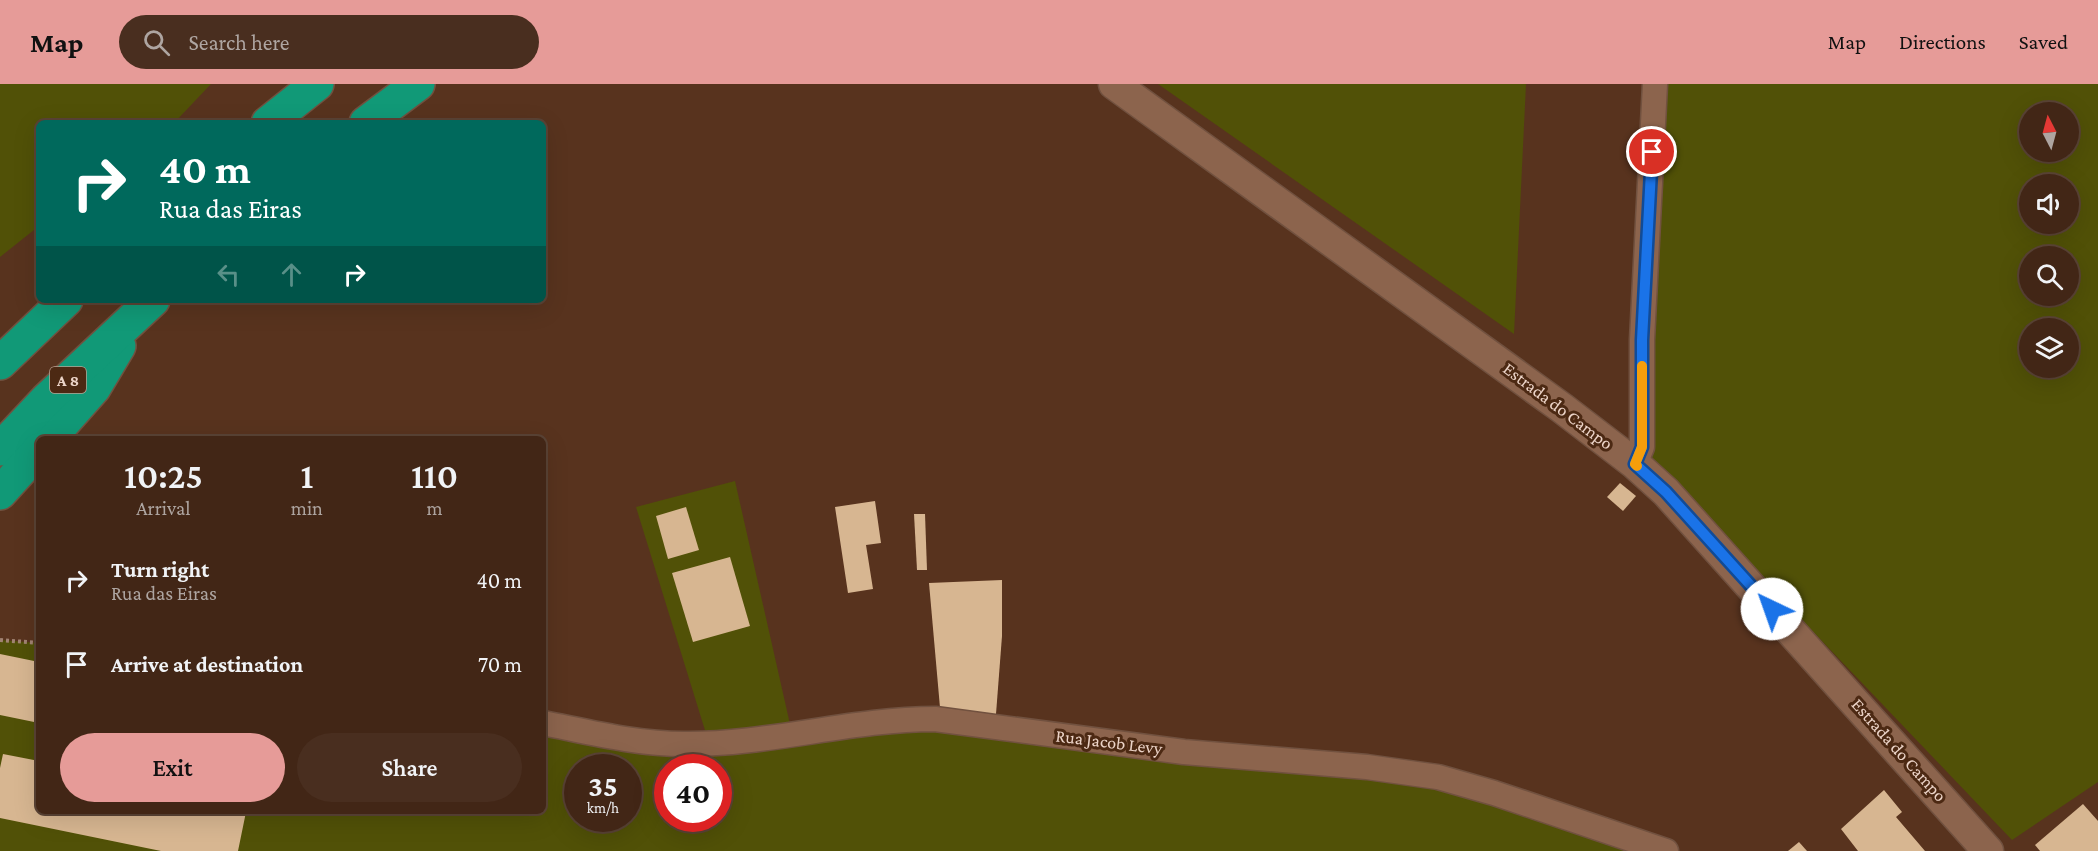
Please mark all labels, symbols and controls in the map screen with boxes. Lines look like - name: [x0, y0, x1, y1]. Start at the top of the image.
- search box: [119, 15, 539, 69]
- icon: search: [140, 26, 173, 59]
- text: Map: [30, 27, 83, 58]
- text: Search here: [188, 30, 289, 55]
- text: Map: [1828, 30, 1866, 54]
- text: Directions: [1899, 30, 1986, 54]
- text: Saved: [2019, 30, 2068, 54]
- north arrow: [2019, 102, 2079, 162]
- map controls: [2019, 102, 2079, 378]
- pin: [1626, 126, 1677, 177]
- icon: arrive: [1635, 135, 1668, 168]
- icon: right: [60, 144, 138, 222]
- text: 40 m: [159, 145, 251, 192]
- button: sound: [2019, 174, 2079, 234]
- text: Rua das Eiras: [159, 194, 302, 224]
- button: search: [2019, 246, 2079, 306]
- icon: left: [212, 258, 245, 291]
- icon: ahead: [275, 258, 308, 291]
- icon: right: [338, 258, 371, 291]
- button: layers: [2019, 318, 2079, 378]
- street label: Estrada do Campo: [1499, 358, 1617, 454]
- road number: A 8: [50, 367, 86, 393]
- text: 10:25: [124, 456, 203, 496]
- text: 1: [300, 456, 313, 496]
- text: 110: [411, 456, 458, 496]
- text: Arrival: [136, 497, 191, 519]
- text: min: [291, 497, 323, 519]
- text: m: [426, 497, 442, 519]
- text: Turn right: [111, 557, 209, 582]
- icon: right: [60, 564, 93, 597]
- text: 40 m: [477, 568, 522, 593]
- position arrow: [1740, 577, 1804, 641]
- text: Rua das Eiras: [111, 582, 217, 604]
- icon: arrive: [60, 648, 93, 681]
- text: Arrive at destination: [111, 652, 303, 677]
- text: 70 m: [478, 652, 522, 677]
- street label: Estrada do Campo: [1847, 694, 1951, 806]
- street label: Rua Jacob Levy: [1055, 726, 1164, 759]
- button: Exit: [60, 733, 285, 802]
- button: Share: [297, 733, 522, 802]
- speed limit sign: 40: [654, 754, 732, 832]
- text: 35: [588, 769, 618, 802]
- text: km/h: [587, 800, 619, 816]

